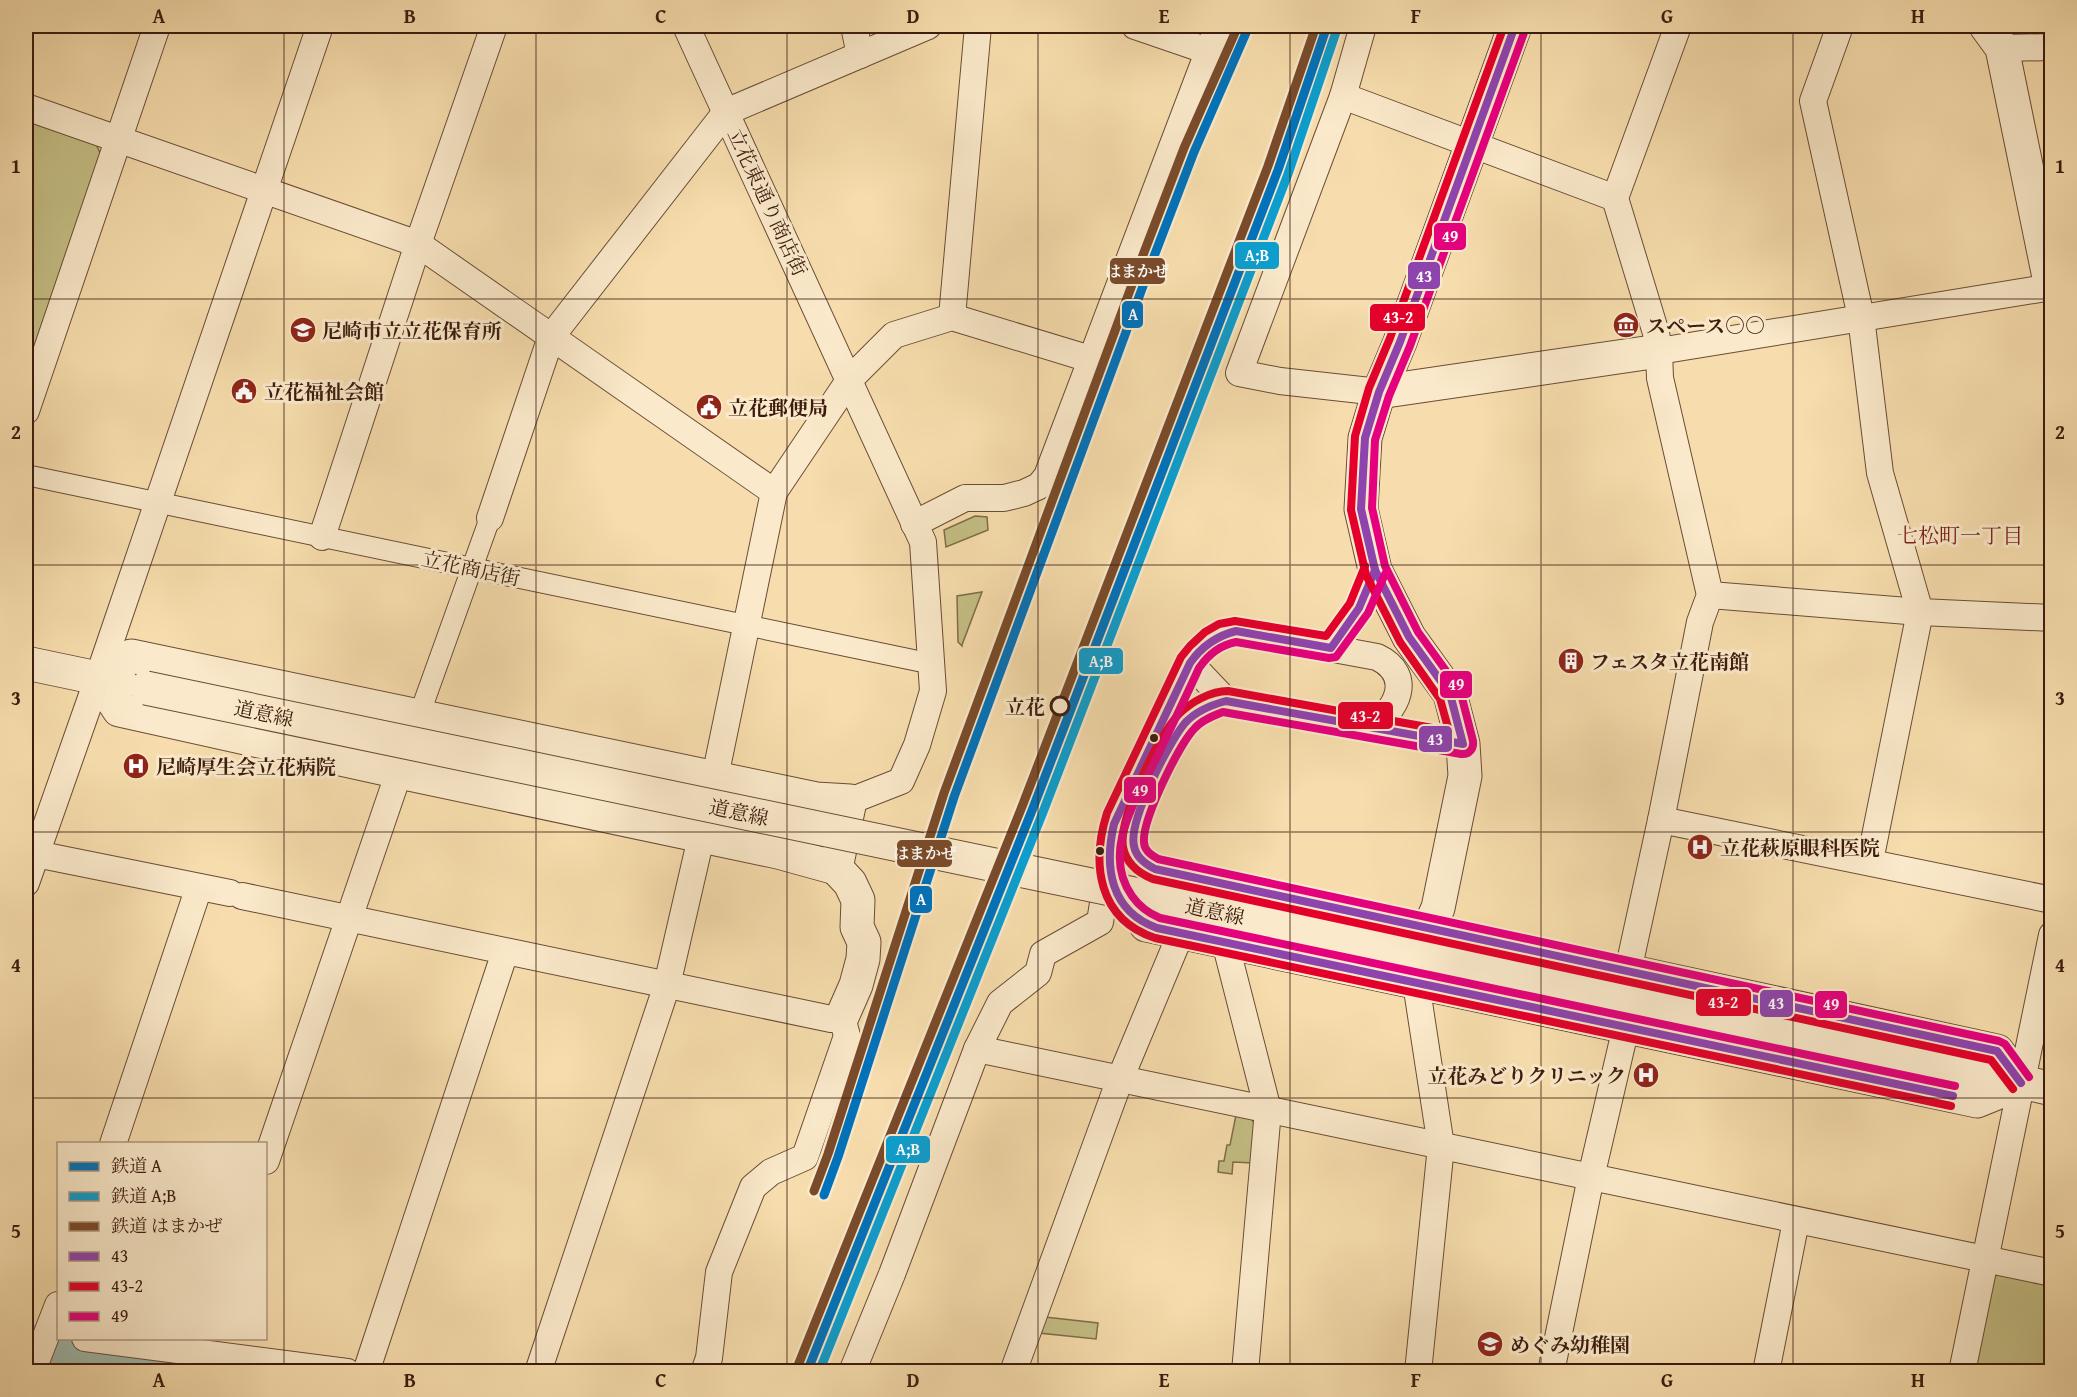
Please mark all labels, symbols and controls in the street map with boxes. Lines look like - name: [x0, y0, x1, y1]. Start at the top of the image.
- text: A: [153, 1, 166, 30]
- text: B: [404, 1, 416, 30]
- text: C: [655, 1, 667, 30]
- text: D: [906, 1, 920, 30]
- text: E: [1159, 1, 1170, 30]
- text: F: [1411, 1, 1421, 30]
- text: G: [1661, 1, 1673, 30]
- text: H: [1911, 1, 1925, 30]
- street label: 立花東通り商店街: [721, 123, 815, 281]
- text: 1: [11, 151, 21, 180]
- text: 1: [2055, 151, 2065, 180]
- line badge: 49: [1433, 222, 1467, 251]
- text: 49: [1442, 224, 1458, 248]
- line badge: A;B: [1234, 241, 1280, 270]
- text: A;B: [1245, 243, 1269, 267]
- line badge: はまかぜ: [1109, 257, 1166, 285]
- text: はまかぜ: [1105, 259, 1169, 283]
- line badge: 43: [1407, 261, 1441, 290]
- text: 43: [1416, 264, 1432, 288]
- line badge: A: [1121, 300, 1144, 329]
- text: A: [1128, 302, 1139, 326]
- line badge: 43-2: [1369, 303, 1426, 332]
- text: 43-2: [1383, 305, 1413, 329]
- museum icon: スペース○○: [1611, 310, 1641, 340]
- place label: スペース○○: [1646, 311, 1765, 340]
- school or university icon: 尼崎市立立花保育所: [288, 315, 318, 345]
- place label: 尼崎市立立花保育所: [322, 316, 502, 345]
- public building icon: 立花福祉会館: [229, 376, 259, 406]
- place label: 立花福祉会館: [264, 377, 384, 406]
- public building icon: 立花郵便局: [694, 392, 724, 422]
- place label: 立花郵便局: [728, 393, 828, 422]
- text: 2: [11, 417, 21, 446]
- text: 2: [2055, 417, 2065, 446]
- district label: 七松町一丁目: [1897, 520, 2023, 551]
- street label: 立花商店街: [419, 543, 523, 593]
- building icon: フェスタ立花南館: [1556, 646, 1586, 676]
- line badge: A;B: [1078, 647, 1124, 675]
- place label: フェスタ立花南館: [1590, 647, 1749, 676]
- text: A;B: [1089, 649, 1113, 673]
- line badge: 49: [1439, 670, 1473, 699]
- text: 49: [1448, 672, 1464, 696]
- text: 3: [11, 683, 21, 712]
- text: 3: [2055, 683, 2065, 712]
- place label: 立花: [1005, 692, 1045, 721]
- street label: 道意線: [232, 693, 296, 733]
- marker: 立花: [1050, 696, 1070, 716]
- line badge: 43-2: [1337, 701, 1394, 730]
- text: 43-2: [1350, 704, 1380, 728]
- line badge: 43: [1418, 725, 1453, 753]
- text: 43: [1427, 727, 1443, 751]
- unlabelled marker: [1148, 732, 1160, 744]
- hospital icon: 尼崎厚生会立花病院: [121, 751, 151, 781]
- place label: 尼崎厚生会立花病院: [156, 752, 336, 781]
- line badge: 49: [1123, 776, 1157, 804]
- text: 49: [1132, 778, 1148, 802]
- street label: 道意線: [707, 792, 771, 832]
- hospital icon: 立花萩原眼科医院: [1685, 832, 1715, 862]
- place label: 立花萩原眼科医院: [1720, 833, 1880, 862]
- line badge: はまかぜ: [896, 839, 953, 868]
- text: はまかぜ: [893, 841, 957, 865]
- unlabelled marker: [1094, 845, 1106, 857]
- line badge: A: [909, 885, 933, 914]
- text: A: [916, 887, 927, 911]
- street label: 道意線: [1183, 891, 1247, 931]
- text: 4: [11, 950, 21, 979]
- text: 4: [2055, 950, 2065, 979]
- line badge: 43-2: [1695, 988, 1752, 1017]
- line badge: 43: [1759, 989, 1794, 1018]
- text: 43-2: [1708, 990, 1738, 1014]
- line badge: 49: [1814, 990, 1848, 1019]
- text: 43: [1768, 991, 1784, 1015]
- text: 49: [1823, 992, 1839, 1016]
- hospital icon: 立花みどりクリニック: [1631, 1060, 1661, 1090]
- place label: 立花みどりクリニック: [1427, 1061, 1626, 1090]
- line badge: A;B: [885, 1135, 931, 1164]
- text: A;B: [896, 1137, 920, 1161]
- legend: [57, 1142, 267, 1340]
- text: 鉄道 A: [111, 1152, 162, 1179]
- text: 鉄道 A;B: [111, 1182, 176, 1209]
- text: 鉄道 はまかぜ: [111, 1212, 223, 1239]
- text: 5: [11, 1216, 21, 1245]
- text: 5: [2055, 1216, 2065, 1245]
- text: 43: [111, 1242, 128, 1269]
- text: 43-2: [111, 1272, 143, 1299]
- text: 49: [111, 1302, 128, 1329]
- school or university icon: めぐみ幼稚園: [1475, 1329, 1505, 1359]
- place label: めぐみ幼稚園: [1510, 1330, 1630, 1359]
- text: A: [153, 1365, 166, 1394]
- text: B: [404, 1365, 416, 1394]
- text: C: [655, 1365, 667, 1394]
- text: D: [906, 1365, 920, 1394]
- text: E: [1159, 1365, 1170, 1394]
- text: F: [1411, 1365, 1421, 1394]
- text: G: [1661, 1365, 1673, 1394]
- text: H: [1911, 1365, 1925, 1394]

